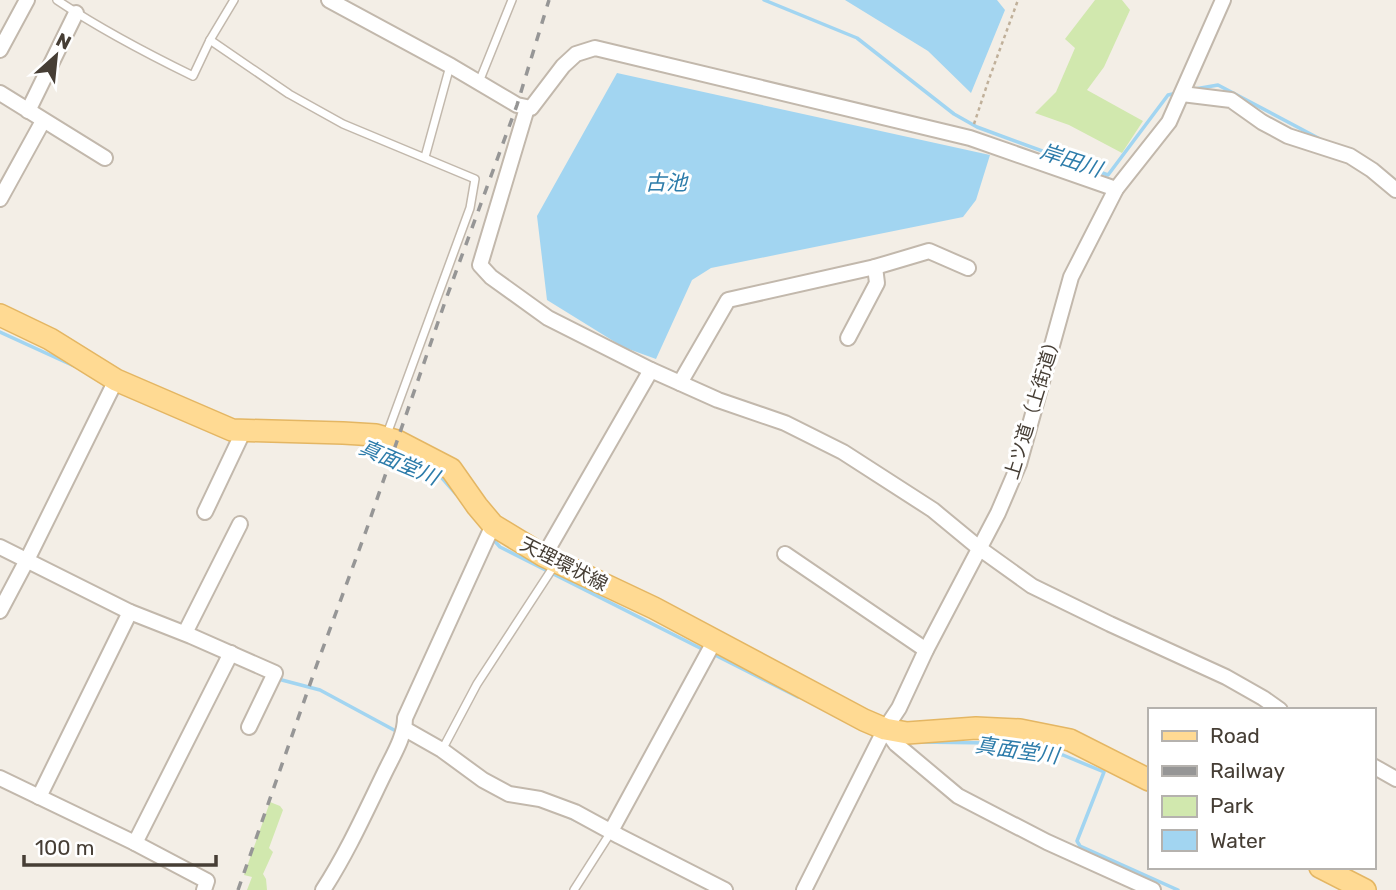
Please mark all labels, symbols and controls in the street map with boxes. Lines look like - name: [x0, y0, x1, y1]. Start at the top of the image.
- north arrow: [21, 21, 91, 91]
- text: N: [52, 28, 75, 55]
- water label: 岸田川: [1037, 138, 1107, 182]
- water label: 古池: [645, 170, 689, 195]
- street label: 上ツ道（上街道）: [1000, 330, 1066, 482]
- water label: 真面堂川: [355, 434, 444, 491]
- street label: 天理環状線: [516, 532, 612, 596]
- legend: [1148, 708, 1375, 869]
- text: Road: [1210, 723, 1260, 748]
- water label: 真面堂川: [974, 732, 1062, 769]
- text: Railway: [1210, 758, 1285, 783]
- text: Park: [1210, 793, 1254, 818]
- scale bar: [24, 824, 217, 868]
- text: Water: [1210, 828, 1266, 853]
- text: 100 m: [35, 835, 94, 860]

